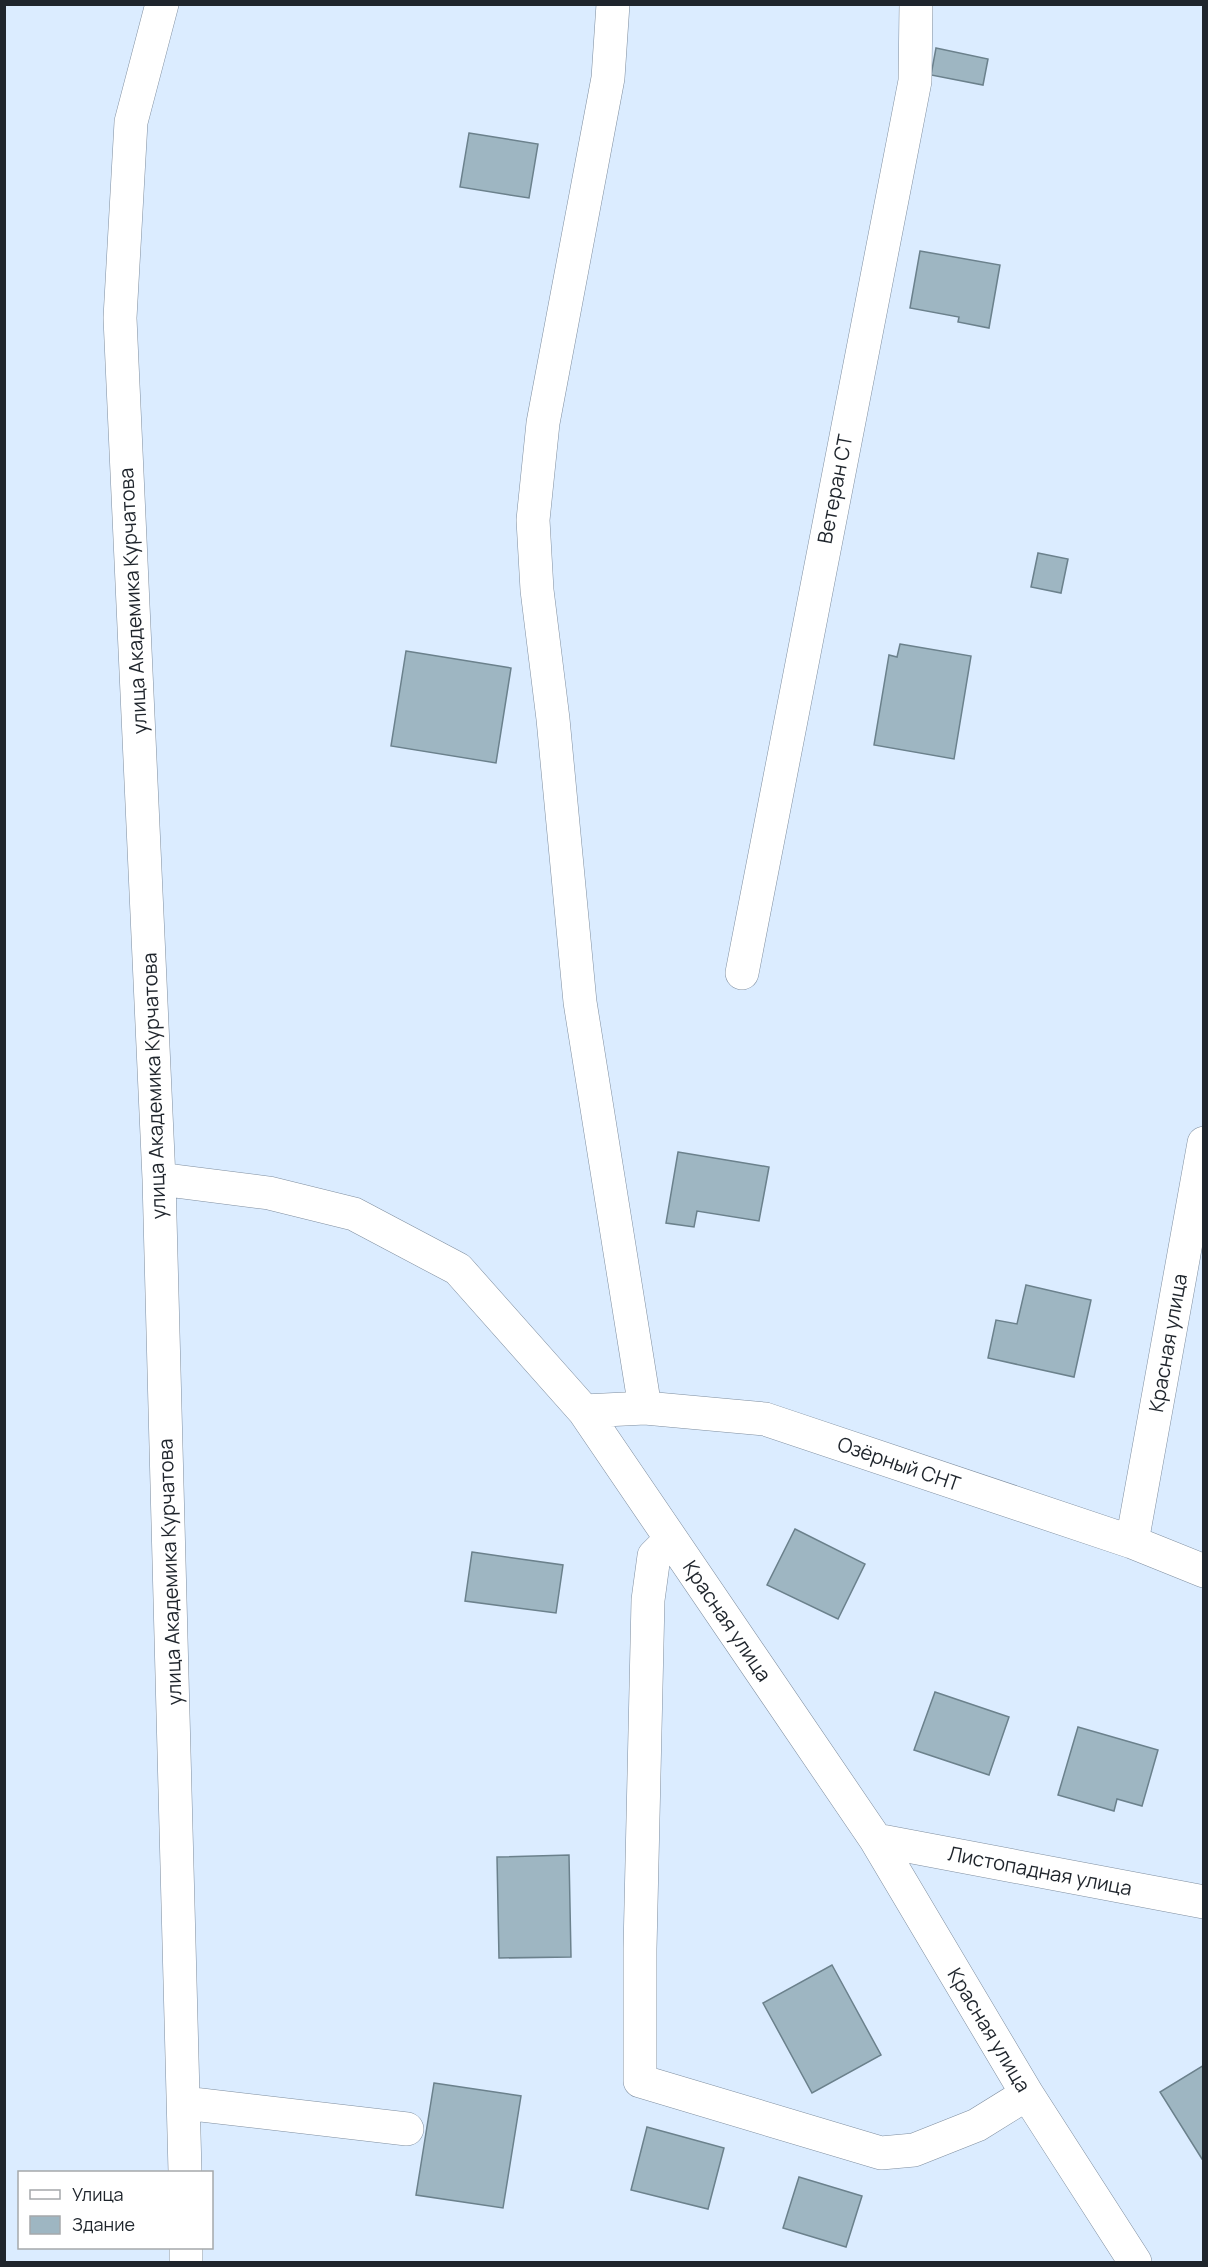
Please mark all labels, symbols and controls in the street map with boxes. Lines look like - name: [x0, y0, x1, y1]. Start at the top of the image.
- street label: Ветеран СТ: [811, 432, 858, 546]
- street label: улица Академика Курчатова: [112, 467, 153, 735]
- street label: улица Академика Курчатова: [135, 952, 172, 1220]
- street label: Красная улица: [1142, 1271, 1193, 1414]
- street label: Озёрный СНТ: [834, 1430, 964, 1497]
- street label: улица Академика Курчатова: [151, 1438, 188, 1706]
- street label: Красная улица: [677, 1555, 778, 1686]
- street label: Листопадная улица: [946, 1839, 1134, 1902]
- street label: Красная улица: [942, 1963, 1037, 2097]
- legend: [18, 2171, 213, 2249]
- text: Улица: [72, 2182, 124, 2206]
- text: Здание: [72, 2212, 135, 2236]

